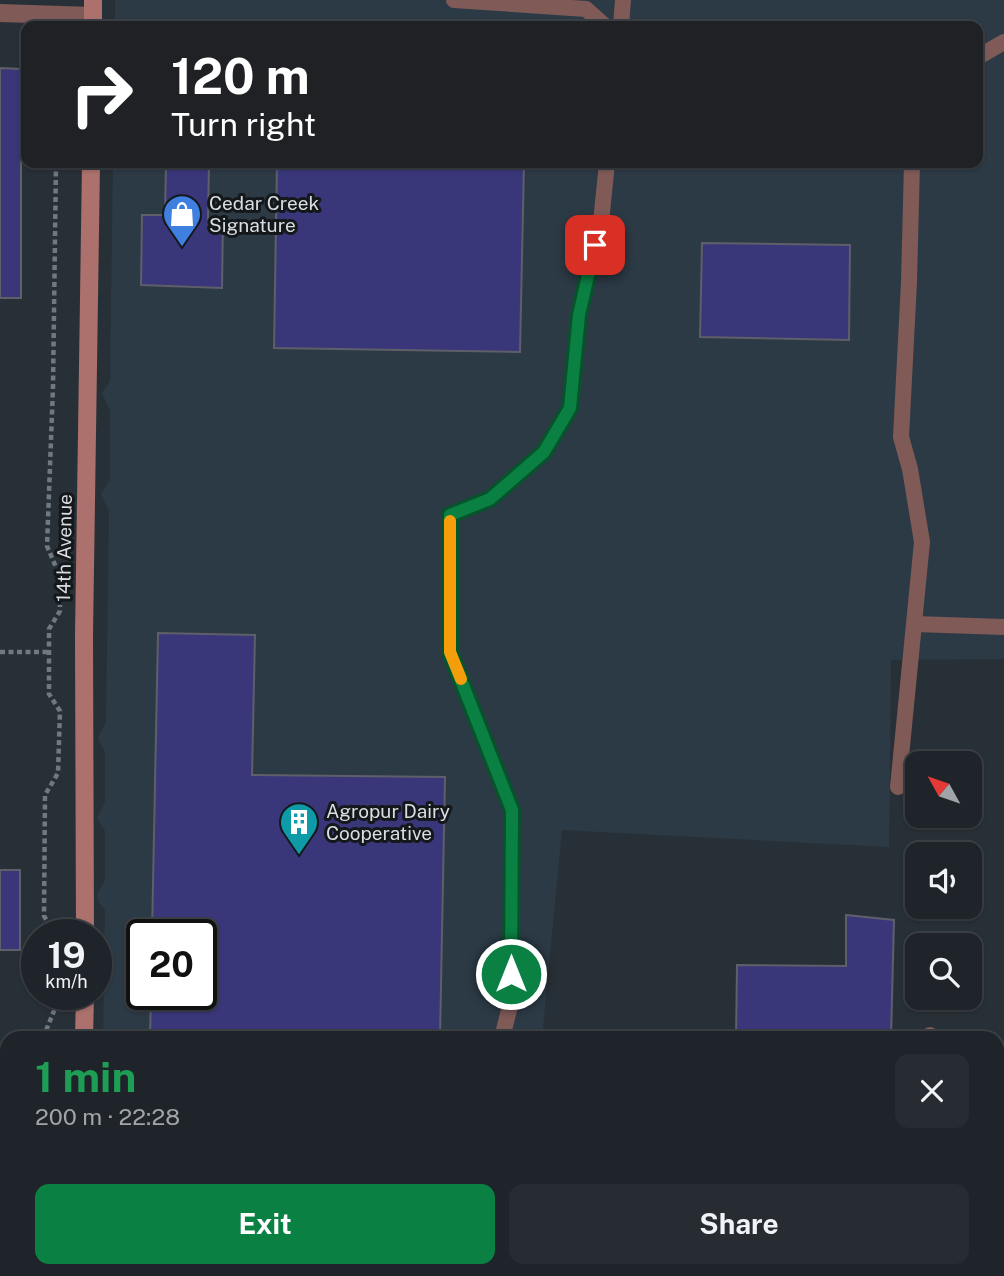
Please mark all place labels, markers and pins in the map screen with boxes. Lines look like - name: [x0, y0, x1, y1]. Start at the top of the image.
- place label: Cedar Creek Signature: [209, 192, 320, 236]
- shop icon: Cedar Creek Signature: [161, 193, 203, 248]
- pin: [565, 215, 625, 275]
- place label: Agropur Dairy Cooperative: [326, 800, 450, 844]
- building icon: Agropur Dairy Cooperative: [278, 801, 320, 856]

